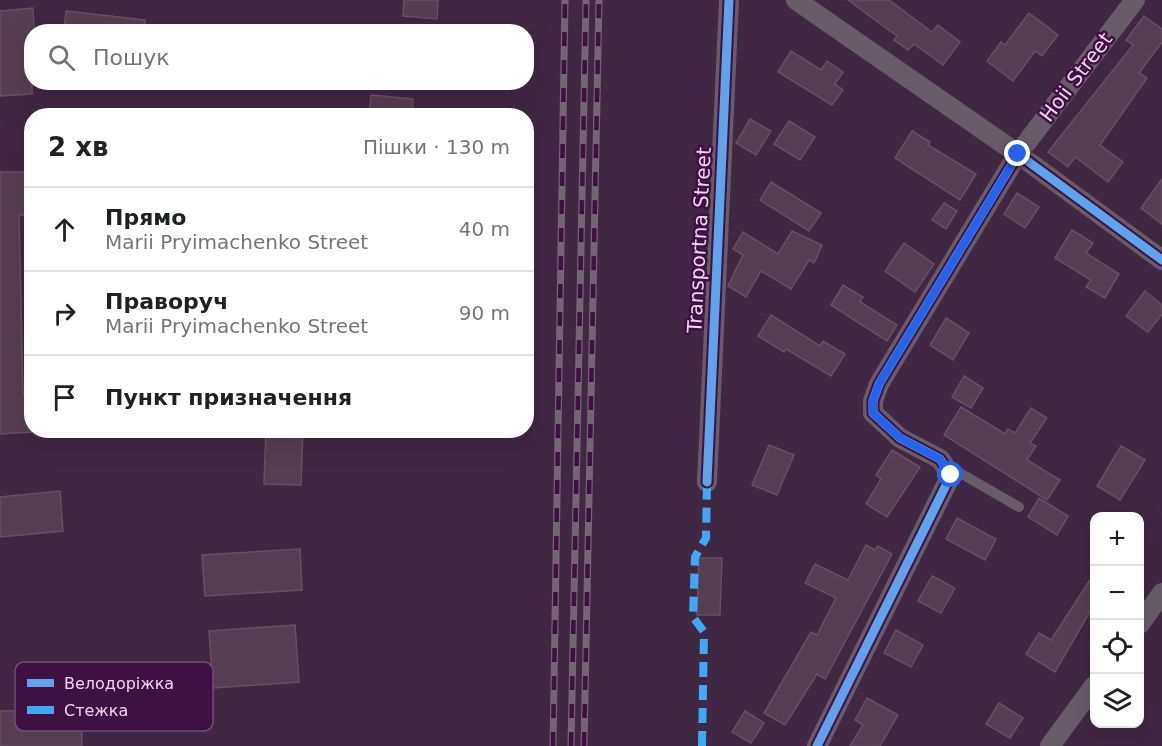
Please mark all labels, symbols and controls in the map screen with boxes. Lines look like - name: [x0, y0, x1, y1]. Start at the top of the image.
- search box: [24, 24, 534, 90]
- street label: Hoii Street: [1035, 28, 1117, 126]
- icon: search: [45, 41, 78, 74]
- text: Пошук: [93, 45, 169, 70]
- text: 2 хв: [48, 132, 108, 162]
- text: Пішки · 130 m: [363, 135, 510, 159]
- route end: [1004, 140, 1030, 166]
- street label: Transportna Street: [682, 146, 716, 334]
- text: Прямо: [105, 205, 186, 230]
- icon: ahead: [48, 213, 81, 246]
- text: 40 m: [459, 217, 510, 241]
- text: Marii Pryimachenko Street: [105, 230, 368, 254]
- text: Праворуч: [105, 289, 228, 314]
- icon: right: [48, 297, 81, 330]
- text: 90 m: [459, 301, 510, 325]
- text: Marii Pryimachenko Street: [105, 314, 368, 338]
- icon: arrive: [48, 381, 81, 414]
- text: Пункт призначення: [105, 385, 352, 410]
- route start: [937, 461, 963, 487]
- map controls: [1090, 512, 1144, 728]
- button: +: [1090, 512, 1144, 566]
- button: −: [1090, 566, 1144, 620]
- button: locate: [1090, 620, 1144, 674]
- legend: [15, 662, 213, 731]
- text: Велодоріжка: [64, 674, 174, 693]
- button: layers: [1090, 674, 1144, 728]
- text: Стежка: [64, 701, 128, 720]

